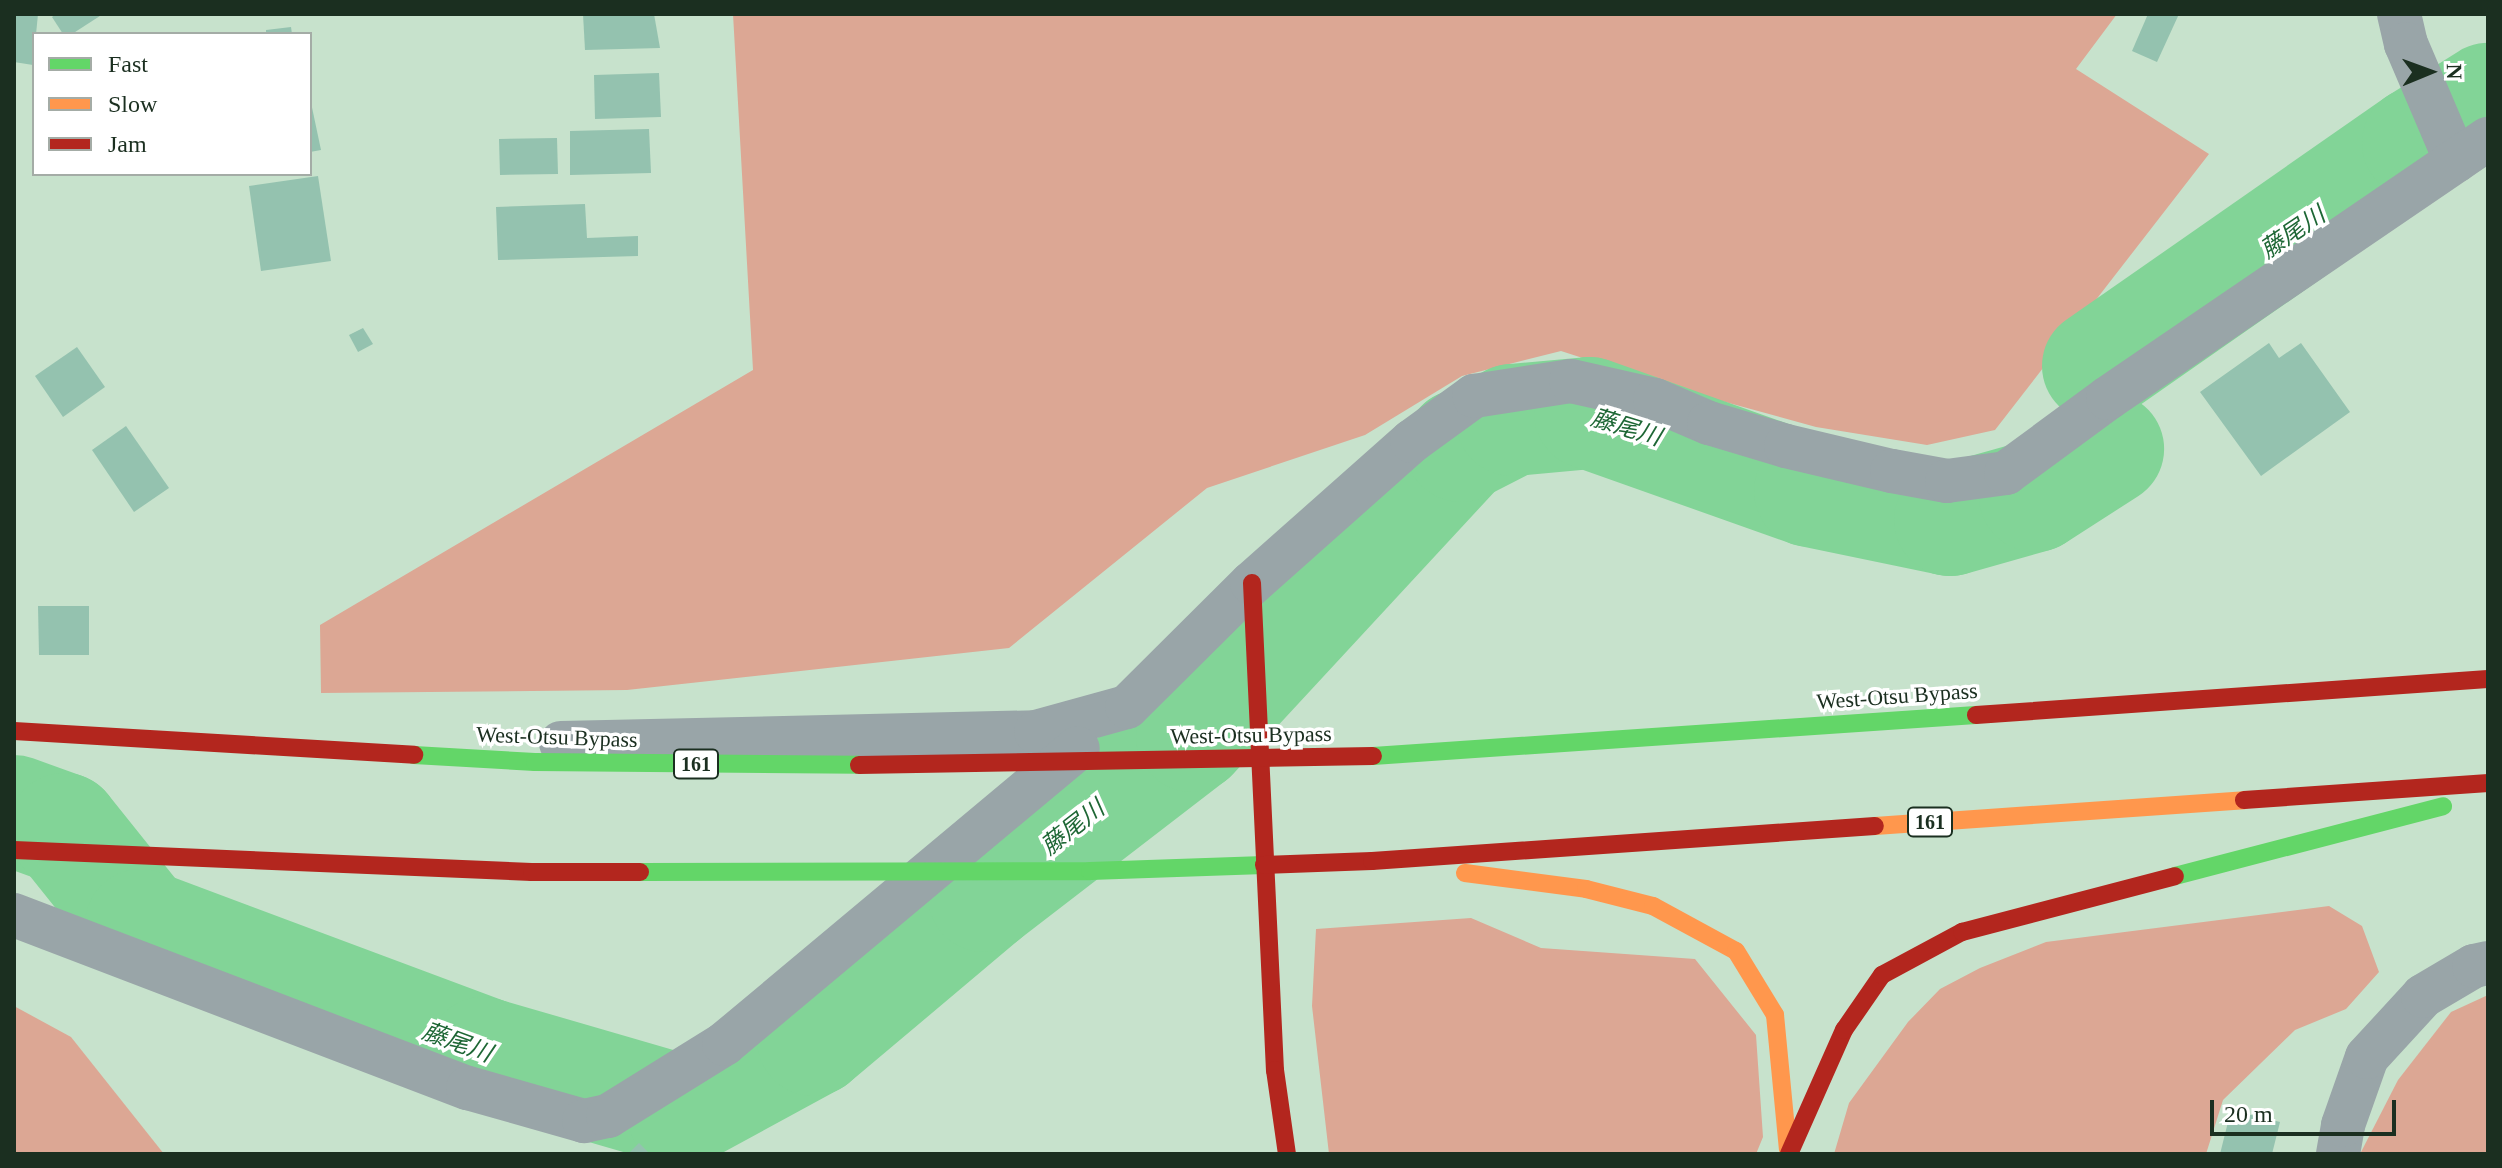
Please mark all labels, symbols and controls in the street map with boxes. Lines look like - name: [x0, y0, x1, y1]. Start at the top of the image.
- legend: [32, 32, 312, 176]
- north arrow: [2390, 32, 2470, 112]
- text: Fast: [108, 51, 148, 77]
- text: N: [2442, 63, 2467, 80]
- text: Slow: [108, 91, 157, 117]
- text: Jam: [108, 131, 147, 157]
- water label: 藤尾川: [2255, 201, 2331, 265]
- water label: 藤尾川: [1587, 404, 1665, 452]
- street label: West-Otsu Bypass: [1816, 677, 1978, 715]
- street label: West-Otsu Bypass: [1170, 720, 1332, 750]
- street label: West-Otsu Bypass: [476, 721, 638, 753]
- road number: 161: [672, 748, 720, 780]
- water label: 藤尾川: [1036, 794, 1110, 862]
- road number: 161: [1906, 806, 1954, 838]
- water label: 藤尾川: [418, 1017, 496, 1069]
- scale bar: [2214, 1084, 2400, 1134]
- text: 20 m: [2224, 1101, 2273, 1127]

